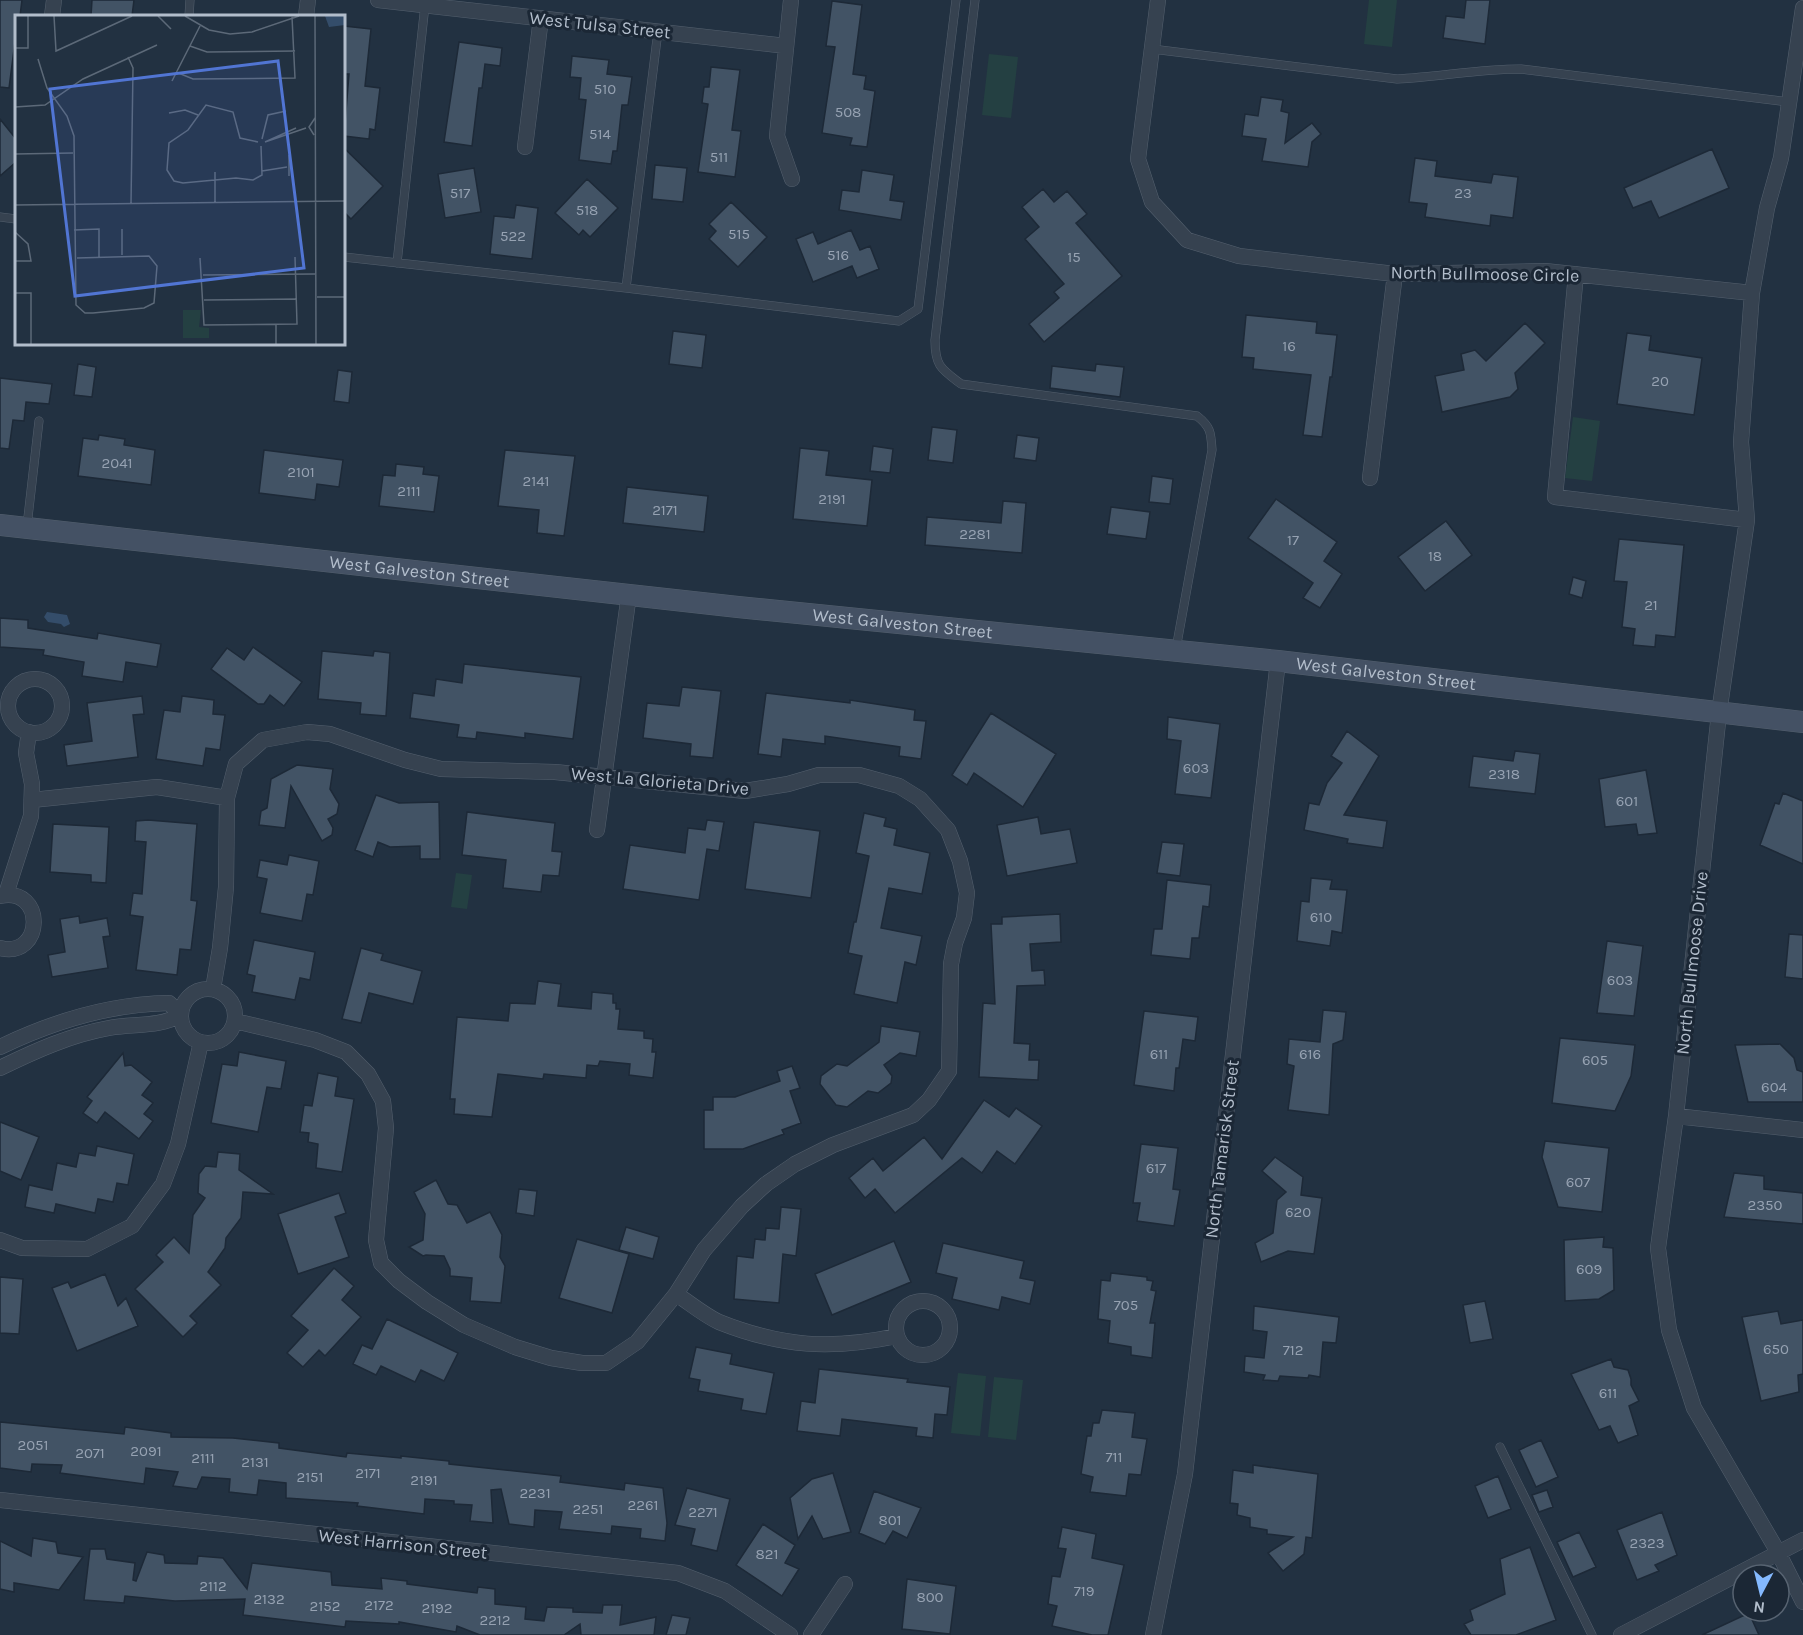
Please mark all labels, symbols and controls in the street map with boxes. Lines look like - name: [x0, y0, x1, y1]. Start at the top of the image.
- street label: West Tulsa Street: [528, 7, 672, 43]
- inset map: [15, 15, 345, 345]
- house number: 510: [594, 80, 616, 98]
- house number: 508: [835, 103, 861, 121]
- house number: 514: [589, 125, 612, 143]
- house number: 511: [710, 148, 728, 166]
- house number: 517: [450, 184, 470, 202]
- house number: 23: [1454, 184, 1472, 202]
- house number: 518: [576, 201, 598, 219]
- house number: 515: [728, 225, 750, 243]
- house number: 522: [500, 227, 526, 245]
- house number: 516: [827, 246, 849, 264]
- house number: 15: [1067, 248, 1081, 266]
- street label: North Bullmoose Circle: [1390, 261, 1580, 287]
- house number: 16: [1282, 337, 1296, 355]
- house number: 20: [1651, 372, 1669, 390]
- house number: 2041: [102, 454, 132, 472]
- house number: 2101: [287, 463, 315, 481]
- house number: 2141: [523, 472, 550, 490]
- house number: 2111: [397, 482, 421, 500]
- house number: 2191: [818, 490, 846, 508]
- house number: 2171: [652, 501, 678, 519]
- house number: 2281: [959, 525, 991, 543]
- house number: 17: [1287, 531, 1299, 549]
- house number: 18: [1428, 547, 1442, 565]
- street label: West Galveston Street: [328, 551, 511, 593]
- house number: 21: [1644, 596, 1658, 614]
- street label: West Galveston Street: [812, 604, 994, 643]
- street label: West Galveston Street: [1295, 652, 1477, 695]
- house number: 603: [1183, 759, 1209, 777]
- street label: West La Glorieta Drive: [570, 762, 750, 800]
- house number: 2318: [1488, 765, 1520, 783]
- house number: 601: [1616, 792, 1638, 810]
- street label: North Bullmoose Drive: [1671, 870, 1713, 1056]
- house number: 610: [1310, 908, 1332, 926]
- house number: 603: [1607, 971, 1633, 989]
- house number: 611: [1150, 1045, 1168, 1063]
- house number: 616: [1299, 1045, 1321, 1063]
- house number: 605: [1582, 1051, 1608, 1069]
- street label: North Tamarisk Street: [1200, 1058, 1244, 1240]
- house number: 604: [1761, 1078, 1788, 1096]
- house number: 617: [1146, 1159, 1166, 1177]
- house number: 607: [1566, 1173, 1590, 1191]
- house number: 2350: [1748, 1196, 1783, 1214]
- house number: 620: [1285, 1203, 1311, 1221]
- house number: 609: [1576, 1260, 1602, 1278]
- house number: 705: [1114, 1296, 1138, 1314]
- house number: 650: [1763, 1340, 1789, 1358]
- house number: 712: [1283, 1341, 1303, 1359]
- house number: 611: [1599, 1384, 1617, 1402]
- house number: 2051: [17, 1436, 49, 1454]
- house number: 2091: [130, 1442, 162, 1460]
- house number: 2071: [75, 1444, 105, 1462]
- house number: 711: [1106, 1448, 1122, 1466]
- house number: 2111: [191, 1449, 215, 1467]
- house number: 2131: [241, 1453, 269, 1471]
- house number: 2171: [355, 1464, 381, 1482]
- house number: 2151: [296, 1468, 324, 1486]
- house number: 2191: [410, 1471, 438, 1489]
- house number: 2231: [519, 1484, 551, 1502]
- house number: 2261: [628, 1496, 658, 1514]
- house number: 2251: [573, 1500, 603, 1518]
- house number: 2271: [688, 1503, 718, 1521]
- house number: 801: [878, 1511, 902, 1529]
- street label: West Harrison Street: [318, 1524, 489, 1564]
- house number: 2323: [1629, 1534, 1665, 1552]
- house number: 821: [756, 1545, 778, 1563]
- north arrow: [1731, 1563, 1791, 1623]
- house number: 2112: [199, 1577, 227, 1595]
- house number: 719: [1074, 1582, 1094, 1600]
- house number: 800: [916, 1588, 944, 1606]
- house number: 2132: [253, 1590, 285, 1608]
- house number: 2172: [364, 1596, 394, 1614]
- house number: 2152: [310, 1597, 340, 1615]
- text: N: [1752, 1597, 1766, 1618]
- house number: 2192: [421, 1599, 453, 1617]
- house number: 2212: [479, 1611, 511, 1629]

